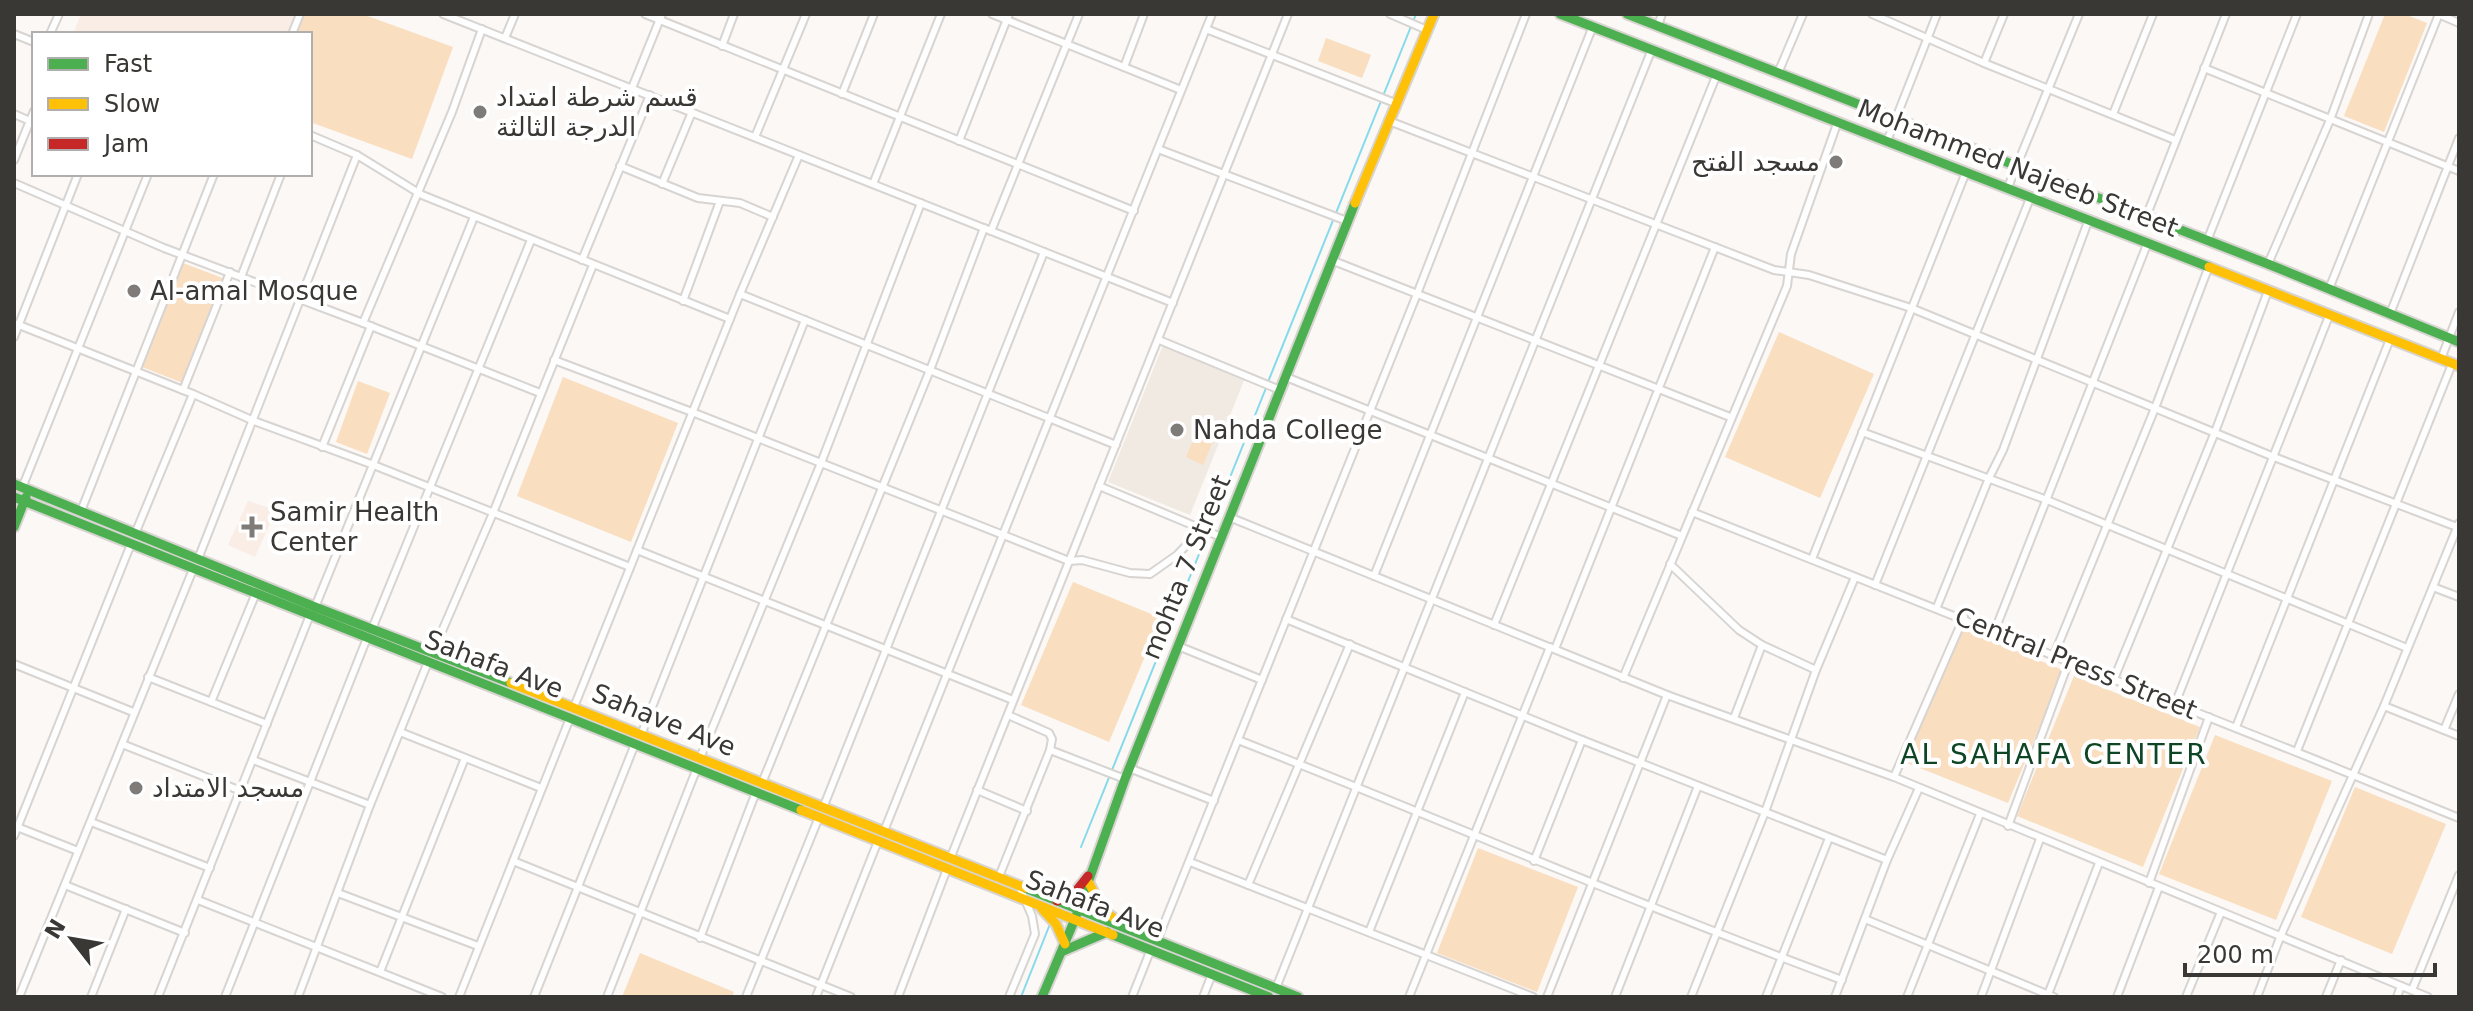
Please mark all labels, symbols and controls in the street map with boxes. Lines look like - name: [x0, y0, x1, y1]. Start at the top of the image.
- legend: [32, 32, 312, 176]
- text: Fast: [104, 50, 152, 78]
- place label: قسم شرطة امتداد الدرجة الثالثة: [496, 82, 698, 142]
- text: Slow: [104, 90, 160, 118]
- street label: Mohammed Najeeb Street: [1854, 93, 2182, 243]
- marker: قسم شرطة امتداد الدرجة الثالثة: [471, 103, 489, 121]
- text: Jam: [102, 130, 149, 158]
- place label: مسجد الفتح: [1691, 147, 1820, 178]
- marker: مسجد الفتح: [1827, 153, 1845, 171]
- place label: Al-amal Mosque: [150, 276, 358, 306]
- marker: Al-amal Mosque: [125, 282, 143, 300]
- place label: Nahda College: [1193, 415, 1383, 445]
- marker: Nahda College: [1168, 421, 1186, 439]
- street label: mohta 7 Street: [1135, 471, 1237, 663]
- place label: Samir Health Center: [270, 497, 439, 557]
- marker: Samir Health Center: [241, 516, 263, 538]
- street label: Central Press Street: [1950, 601, 2202, 725]
- street label: Sahafa Ave: [421, 624, 567, 704]
- street label: Sahave Ave: [588, 678, 740, 762]
- district label: AL SAHAFA CENTER: [1900, 738, 2208, 771]
- place label: مسجد الامتداد: [152, 773, 304, 803]
- marker: مسجد الامتداد: [127, 779, 145, 797]
- street label: Sahafa Ave: [1022, 864, 1168, 944]
- north arrow: [32, 899, 112, 979]
- text: N: [40, 915, 71, 943]
- scale bar: [2185, 927, 2435, 977]
- text: 200 m: [2197, 941, 2274, 969]

